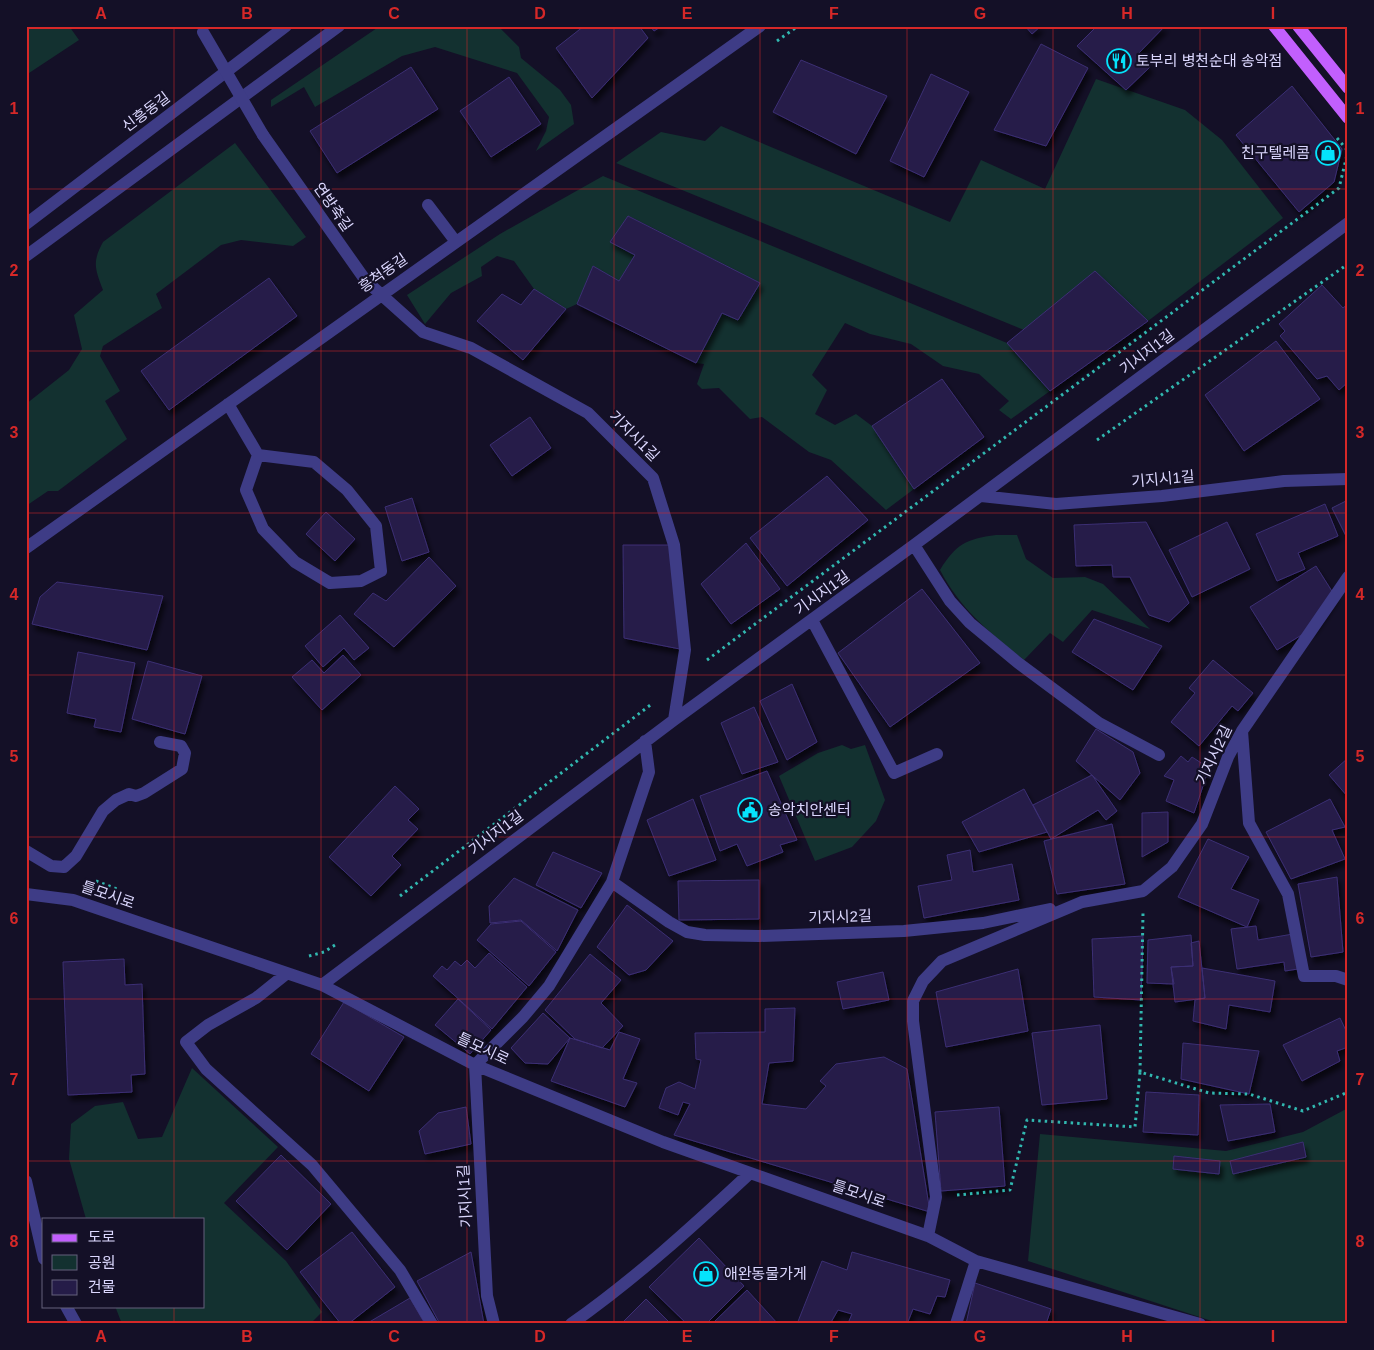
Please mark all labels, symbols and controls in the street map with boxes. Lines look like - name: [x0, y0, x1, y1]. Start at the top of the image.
- text: A: [95, 5, 107, 22]
- text: B: [241, 5, 253, 22]
- text: C: [388, 5, 400, 22]
- text: D: [534, 5, 546, 22]
- text: E: [682, 5, 693, 22]
- text: F: [829, 5, 839, 22]
- text: G: [974, 5, 986, 22]
- text: H: [1121, 5, 1133, 22]
- text: I: [1271, 5, 1275, 22]
- restaurant icon: 토부리 병천순대 송악점: [1106, 48, 1132, 74]
- place label: 토부리 병천순대 송악점: [1136, 52, 1282, 69]
- street label: 신흥동길: [119, 88, 173, 135]
- text: 1: [10, 100, 19, 117]
- text: 1: [1356, 100, 1365, 117]
- shop icon: 친구텔레콤: [1315, 140, 1341, 166]
- place label: 친구텔레콤: [1241, 144, 1310, 161]
- street label: 연방축길: [311, 179, 356, 234]
- street label: 흥척동길: [355, 250, 410, 295]
- text: 2: [10, 262, 19, 279]
- text: 2: [1356, 262, 1365, 279]
- street label: 기시지1길: [1116, 326, 1177, 378]
- street label: 기지시1길: [606, 407, 663, 464]
- text: 3: [10, 424, 19, 441]
- text: 3: [1356, 424, 1365, 441]
- street label: 기지시1길: [1131, 467, 1195, 490]
- street label: 기시지1길: [791, 567, 852, 618]
- text: 4: [10, 586, 19, 603]
- text: 4: [1356, 586, 1365, 603]
- street label: 기지시2길: [1192, 722, 1235, 787]
- text: 5: [10, 748, 19, 765]
- text: 5: [1356, 748, 1365, 765]
- public building icon: 송악치안센터: [737, 797, 763, 823]
- place label: 송악치안센터: [768, 801, 851, 818]
- street label: 기시지1길: [465, 807, 526, 859]
- street label: 틀모시로: [79, 878, 137, 912]
- street label: 기지시2길: [808, 907, 872, 926]
- text: 6: [10, 910, 19, 927]
- text: 6: [1356, 910, 1365, 927]
- street label: 틀모시로: [455, 1029, 512, 1068]
- text: 7: [10, 1071, 19, 1088]
- text: 7: [1356, 1071, 1365, 1088]
- street label: 기지시1길: [454, 1164, 475, 1228]
- street label: 틀모시로: [830, 1177, 888, 1211]
- legend: [42, 1218, 205, 1308]
- text: 도로: [88, 1228, 116, 1245]
- text: 8: [10, 1233, 19, 1250]
- text: 8: [1356, 1233, 1365, 1250]
- text: 공원: [88, 1254, 116, 1271]
- shop icon: 애완동물가게: [693, 1261, 719, 1287]
- place label: 애완동물가게: [724, 1265, 807, 1282]
- text: 건물: [88, 1278, 116, 1295]
- text: A: [95, 1328, 107, 1345]
- text: B: [241, 1328, 253, 1345]
- text: C: [388, 1328, 400, 1345]
- text: D: [534, 1328, 546, 1345]
- text: E: [682, 1328, 693, 1345]
- text: F: [829, 1328, 839, 1345]
- text: G: [974, 1328, 986, 1345]
- text: H: [1121, 1328, 1133, 1345]
- text: I: [1271, 1328, 1275, 1345]

